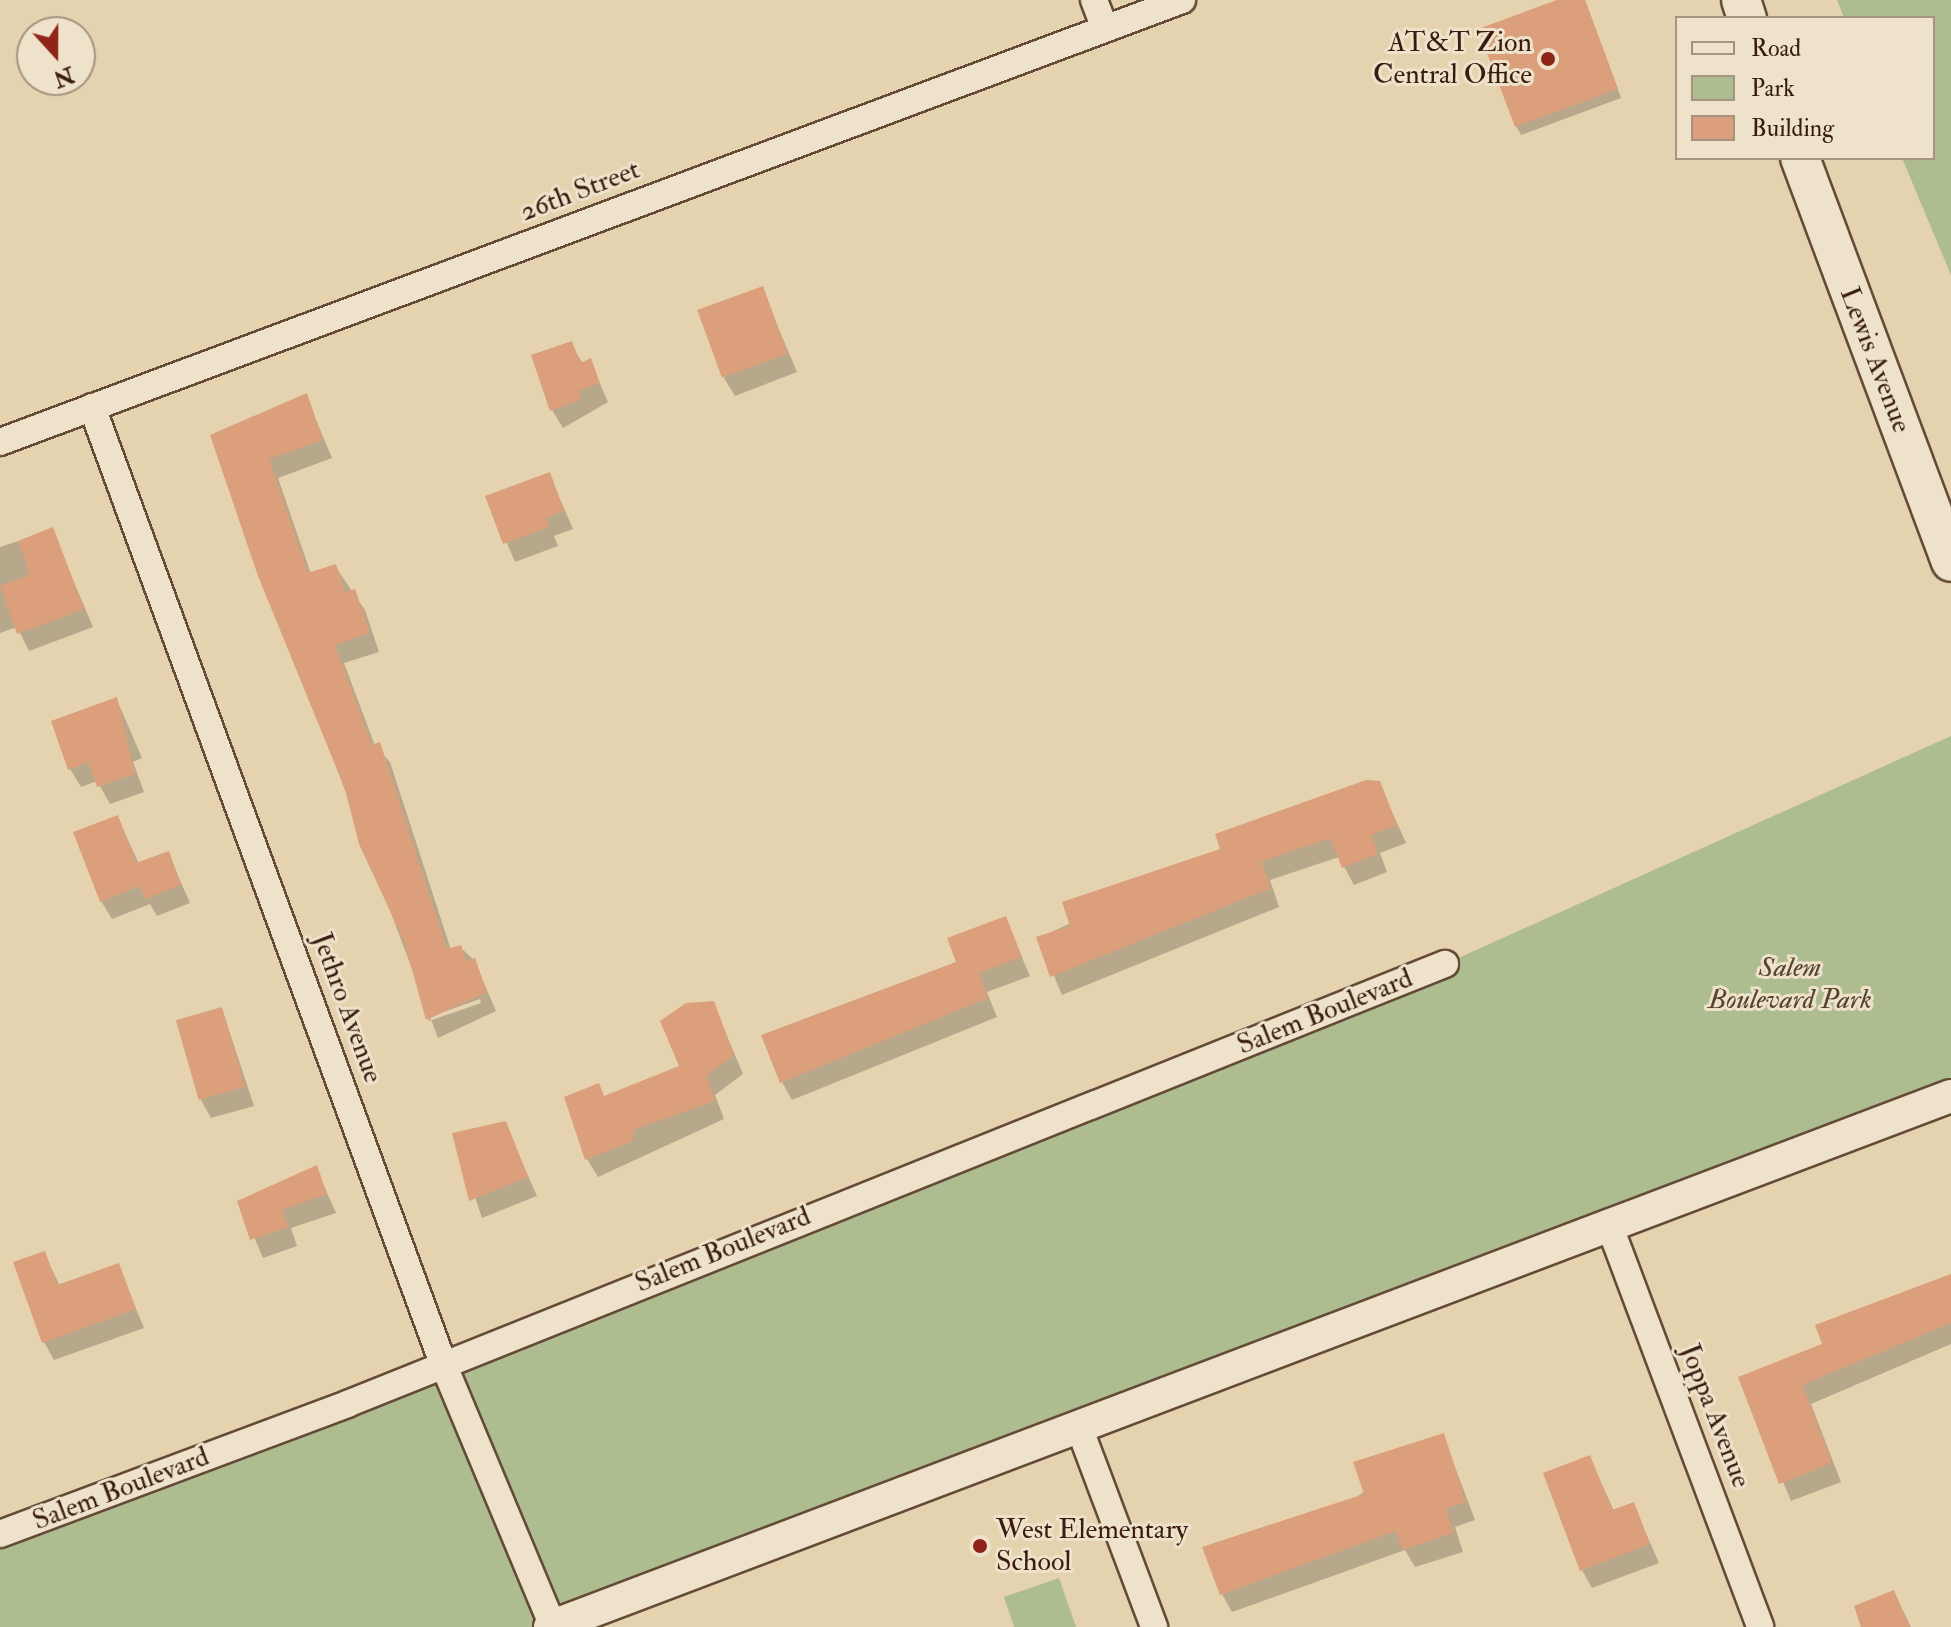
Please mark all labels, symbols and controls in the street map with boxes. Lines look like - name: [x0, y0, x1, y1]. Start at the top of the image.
- north arrow: [16, 16, 96, 96]
- legend: [1675, 16, 1935, 160]
- place label: AT&T Zion Central Office: [1373, 26, 1532, 92]
- text: Road: [1751, 33, 1801, 64]
- marker: AT&T Zion Central Office: [1539, 50, 1557, 68]
- text: N: [50, 60, 78, 93]
- text: Park: [1751, 73, 1795, 104]
- text: Building: [1751, 113, 1834, 144]
- street label: 26th Street: [515, 153, 645, 229]
- street label: Lewis Avenue: [1832, 282, 1918, 438]
- street label: Jethro Avenue: [304, 928, 390, 1088]
- park label: Salem Boulevard Park: [1708, 951, 1872, 1017]
- street label: Salem Boulevard: [1232, 962, 1418, 1062]
- street label: Salem Boulevard: [630, 1200, 816, 1300]
- street label: Joppa Avenue: [1672, 1339, 1758, 1493]
- street label: Salem Boulevard: [28, 1440, 214, 1538]
- place label: West Elementary School: [996, 1513, 1188, 1579]
- marker: West Elementary School: [971, 1537, 989, 1555]

